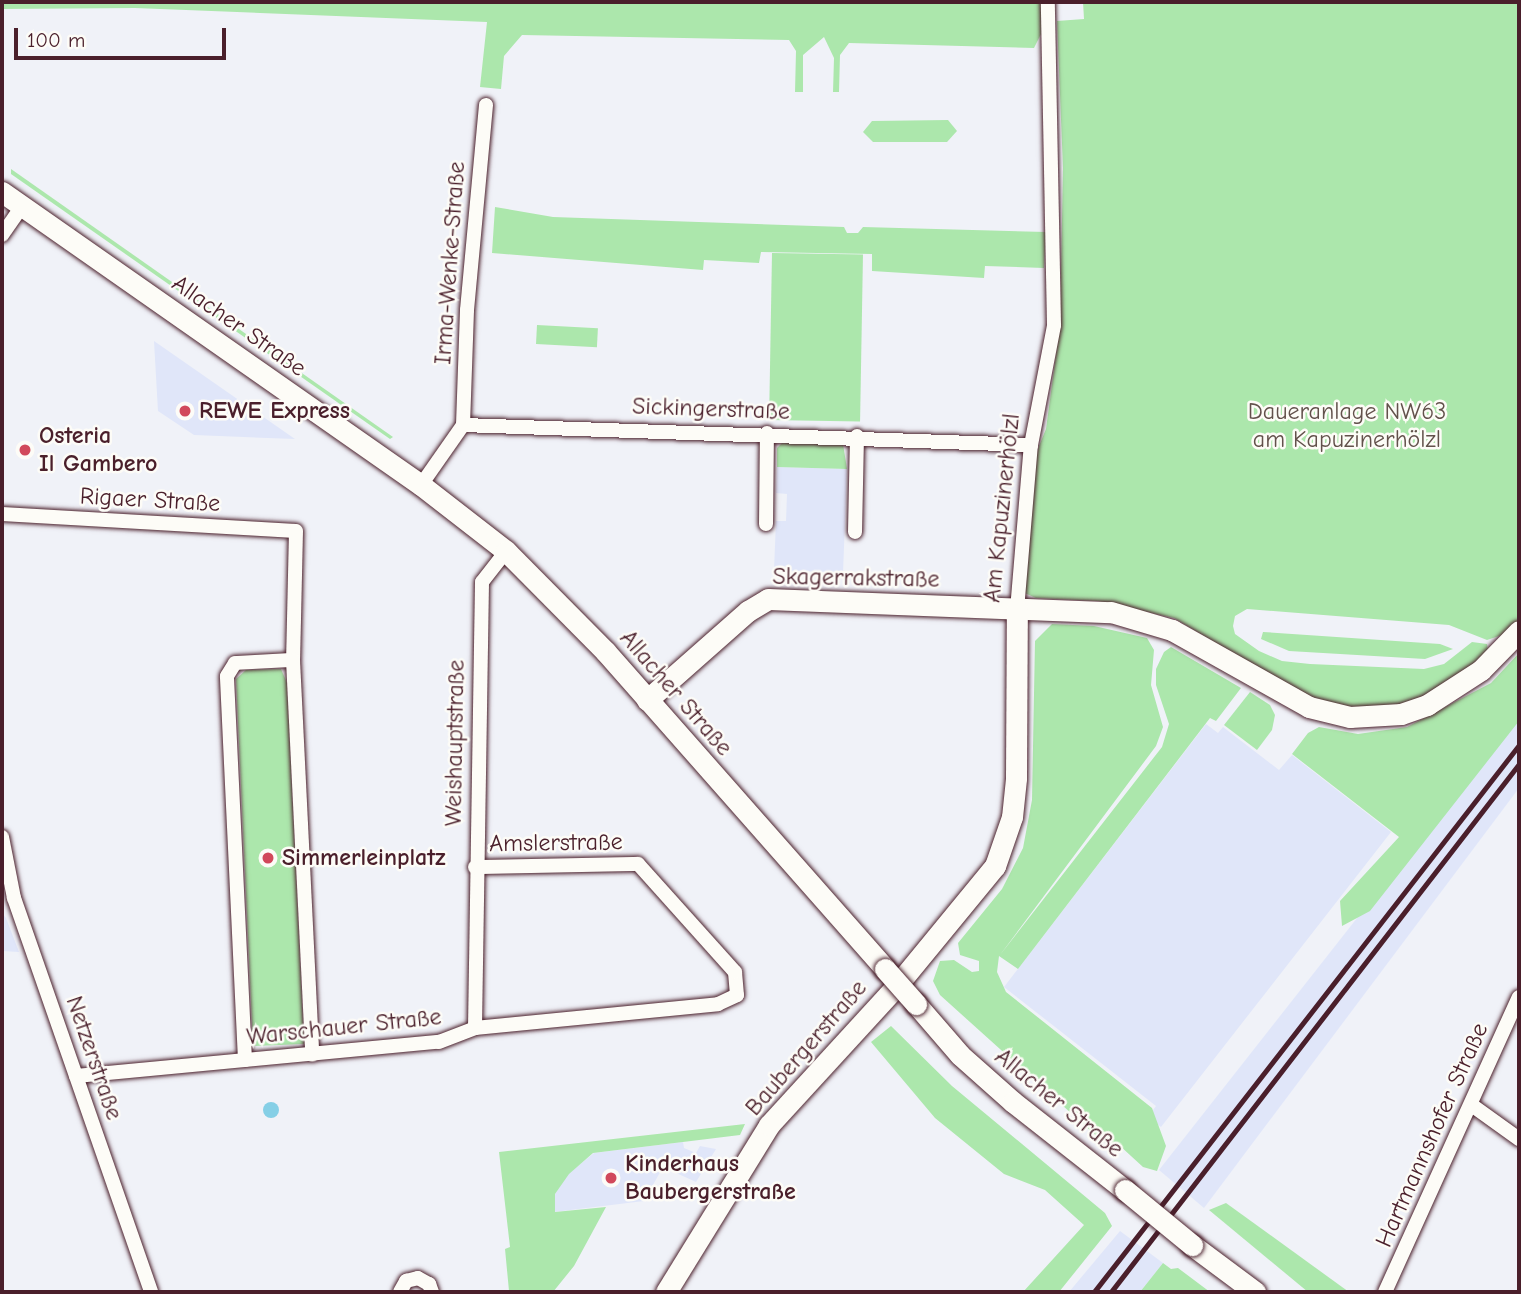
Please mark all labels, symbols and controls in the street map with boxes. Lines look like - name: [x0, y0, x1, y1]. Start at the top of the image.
- scale bar: [18, 14, 229, 58]
- text: 100 m: [27, 28, 85, 52]
- street label: Irma-Wenke-Straße: [429, 160, 471, 366]
- street label: Allacher Straße: [166, 269, 312, 383]
- street label: Sickingerstraße: [632, 392, 790, 426]
- place label: REWE Express: [199, 397, 350, 425]
- park label: Daueranlage NW63 am Kapuzinerhölzl: [1248, 398, 1446, 454]
- marker: REWE Express: [177, 403, 193, 419]
- street label: Am Kapuzinerhölzl: [978, 412, 1026, 604]
- place label: Osteria Il Gambero: [39, 422, 157, 478]
- marker: Osteria Il Gambero: [17, 442, 33, 458]
- street label: Rigaer Straße: [79, 482, 221, 518]
- street label: Skagerrakstraße: [772, 562, 940, 594]
- street label: Allacher Straße: [614, 624, 738, 762]
- street label: Weishauptstraße: [439, 660, 471, 826]
- street label: Amslerstraße: [489, 827, 623, 859]
- place label: Simmerleinplatz: [282, 844, 445, 872]
- marker: Simmerleinplatz: [260, 850, 276, 866]
- street label: Baubergerstraße: [739, 974, 873, 1122]
- street label: Netzerstraße: [59, 992, 129, 1124]
- street label: Warschauer Straße: [245, 1002, 443, 1052]
- street label: Hartmannshofer Straße: [1370, 1018, 1494, 1252]
- street label: Allacher Straße: [989, 1042, 1129, 1164]
- place label: Kinderhaus Baubergerstraße: [625, 1150, 796, 1206]
- marker: Kinderhaus Baubergerstraße: [603, 1170, 619, 1186]

